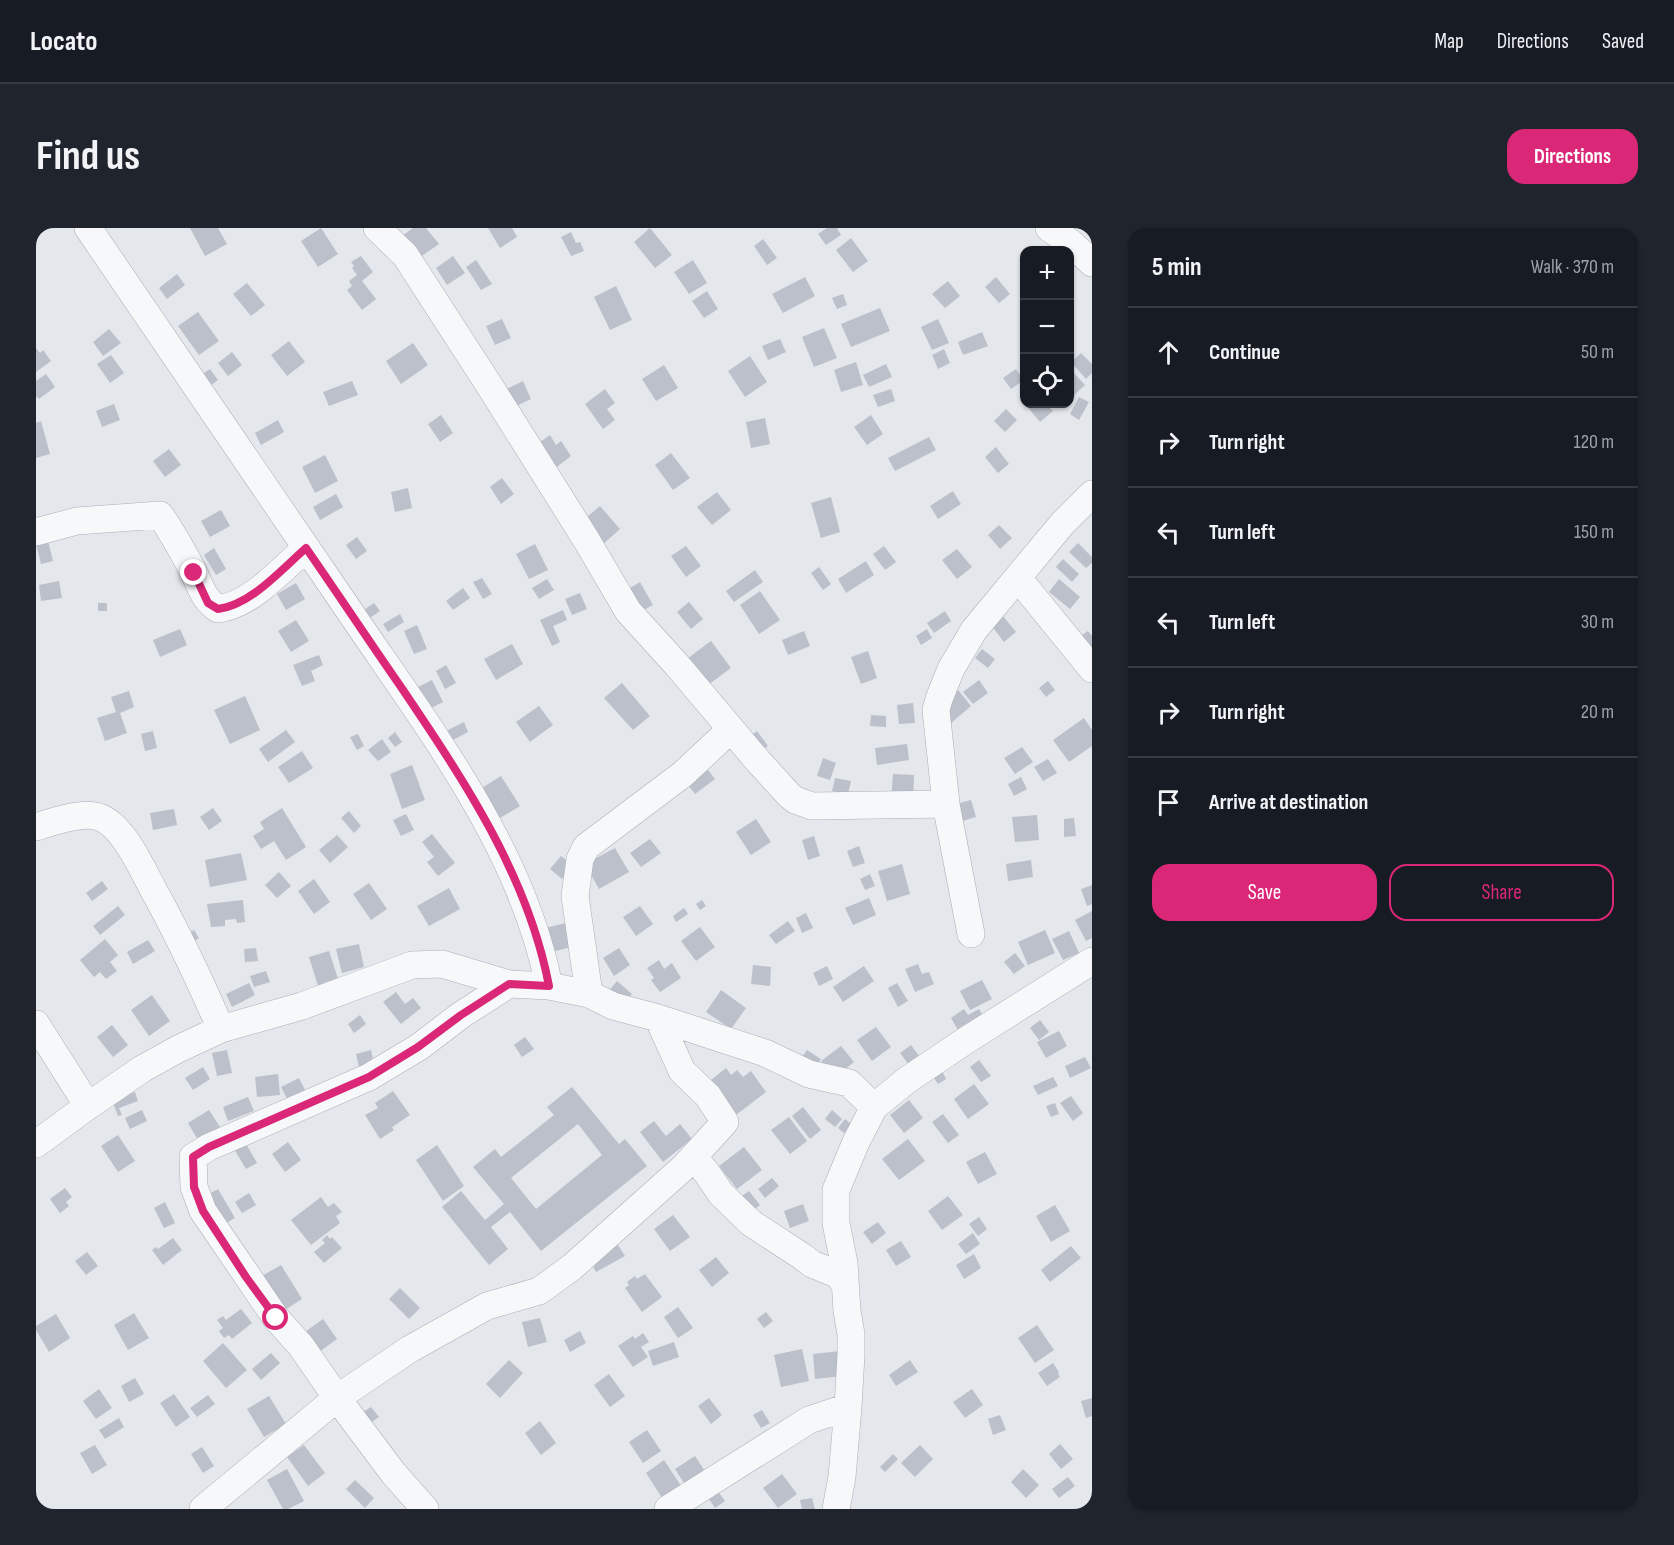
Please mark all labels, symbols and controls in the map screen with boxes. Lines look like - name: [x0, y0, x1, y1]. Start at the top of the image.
- text: Locato: [30, 25, 97, 58]
- text: Map: [1434, 29, 1464, 54]
- text: Directions: [1497, 29, 1569, 54]
- text: Saved: [1602, 29, 1644, 54]
- button: Directions: [1507, 129, 1638, 184]
- text: Find us: [36, 131, 140, 182]
- map controls: [1020, 246, 1074, 408]
- button: +: [1020, 246, 1074, 300]
- text: 5 min: [1152, 252, 1202, 283]
- text: Walk · 370 m: [1531, 255, 1614, 279]
- button: −: [1020, 300, 1074, 354]
- icon: ahead: [1152, 336, 1185, 369]
- text: Continue: [1209, 339, 1280, 366]
- text: 50 m: [1581, 340, 1614, 364]
- button: locate: [1020, 354, 1074, 408]
- icon: right: [1152, 426, 1185, 459]
- text: Turn right: [1209, 429, 1285, 456]
- text: 120 m: [1574, 430, 1614, 454]
- icon: left: [1152, 516, 1185, 549]
- text: Turn left: [1209, 519, 1275, 546]
- text: 150 m: [1574, 520, 1614, 544]
- route end: [180, 559, 206, 585]
- icon: left: [1152, 606, 1185, 639]
- text: Turn left: [1209, 609, 1275, 636]
- text: 30 m: [1581, 610, 1614, 634]
- icon: right: [1152, 696, 1185, 729]
- text: Turn right: [1209, 699, 1285, 726]
- text: 20 m: [1581, 700, 1614, 724]
- icon: arrive: [1152, 786, 1185, 819]
- text: Arrive at destination: [1209, 789, 1368, 816]
- button: Save: [1152, 864, 1377, 921]
- button: Share: [1389, 864, 1614, 921]
- route start: [262, 1304, 288, 1330]

